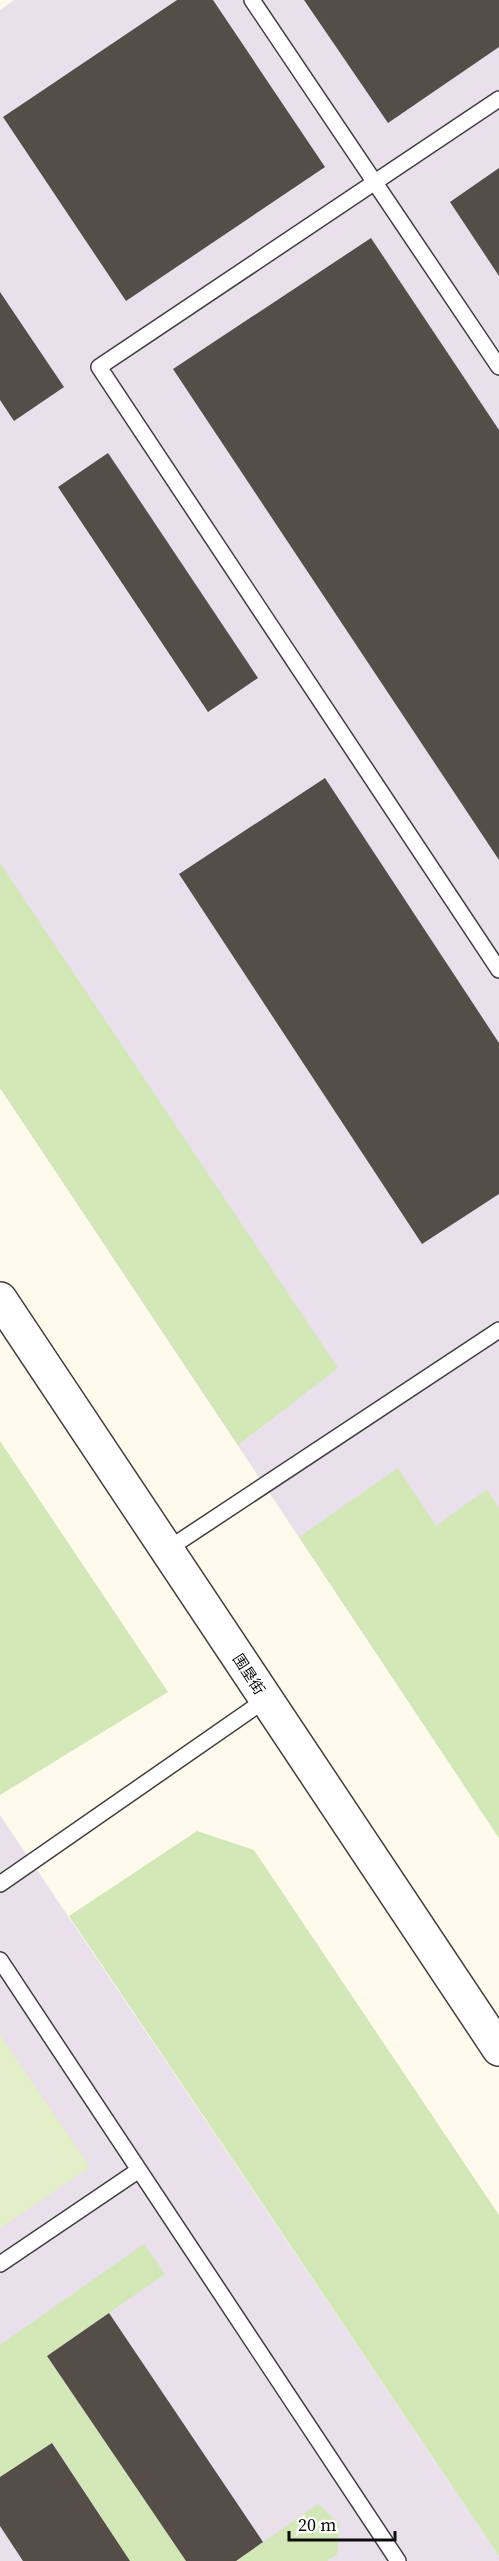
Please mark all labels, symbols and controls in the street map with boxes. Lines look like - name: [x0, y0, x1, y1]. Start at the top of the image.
- street label: 围垦街: [228, 1649, 270, 1699]
- scale bar: [289, 2504, 396, 2542]
- text: 20 m: [298, 2512, 336, 2537]

